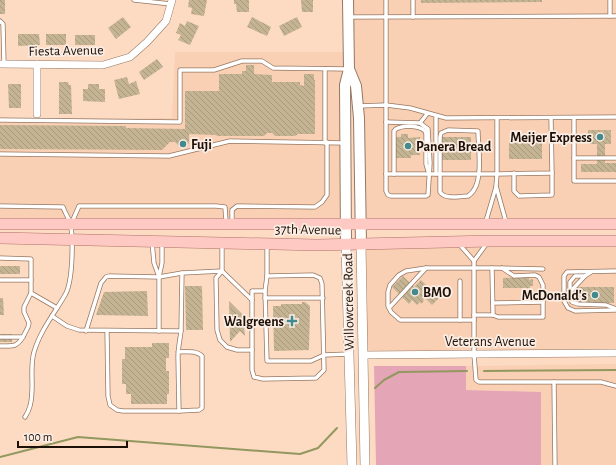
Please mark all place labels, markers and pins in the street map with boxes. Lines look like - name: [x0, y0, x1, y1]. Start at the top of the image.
- place label: Meijer Express: [510, 131, 592, 145]
- marker: Meijer Express: [595, 132, 605, 142]
- place label: Fuji: [191, 138, 212, 152]
- marker: Fuji: [178, 139, 188, 149]
- place label: Panera Bread: [416, 140, 492, 154]
- marker: Panera Bread: [403, 141, 413, 151]
- place label: BMO: [423, 286, 451, 300]
- marker: BMO: [410, 287, 420, 297]
- place label: McDonald's: [522, 289, 587, 303]
- marker: McDonald's: [590, 290, 600, 300]
- place label: Walgreens: [224, 315, 284, 329]
- marker: Walgreens: [287, 316, 297, 326]

